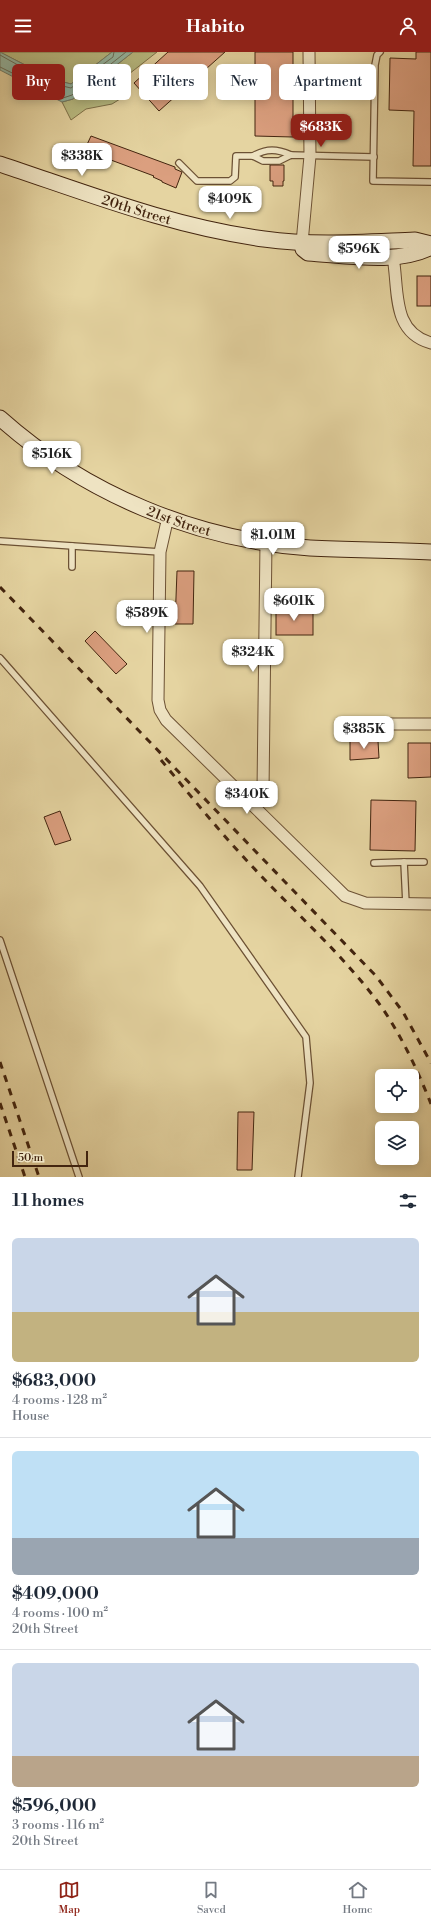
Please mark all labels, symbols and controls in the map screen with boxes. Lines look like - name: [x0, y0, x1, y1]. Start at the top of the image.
- icon: menu: [12, 15, 34, 37]
- text: Habito: [186, 15, 245, 38]
- icon: person: [397, 15, 419, 37]
- chip: Buy: [12, 64, 65, 100]
- chip: Rent: [73, 64, 131, 100]
- chip: Filters: [139, 64, 208, 100]
- chip: New: [216, 64, 271, 100]
- chip: Apartment: [279, 64, 376, 100]
- pin: $683K: [293, 114, 349, 148]
- text: $683K: [300, 119, 342, 135]
- pin: $338K: [54, 143, 110, 177]
- text: $338K: [61, 148, 103, 164]
- pin: $409K: [202, 186, 258, 220]
- street label: 20th Street: [99, 191, 173, 229]
- text: $409K: [208, 191, 252, 207]
- pin: $596K: [331, 236, 387, 270]
- text: $596K: [338, 241, 380, 257]
- pin: $516K: [24, 441, 80, 475]
- text: $516K: [32, 446, 72, 462]
- street label: 21st Street: [144, 503, 213, 541]
- pin: $1.01M: [240, 522, 306, 556]
- text: $1.01M: [251, 527, 295, 543]
- pin: $601K: [266, 588, 322, 622]
- text: $601K: [273, 593, 315, 609]
- pin: $589K: [119, 600, 175, 634]
- text: $589K: [126, 605, 168, 621]
- pin: $324K: [225, 639, 281, 673]
- text: $324K: [231, 644, 275, 660]
- pin: $385K: [336, 716, 392, 750]
- text: $385K: [343, 721, 385, 737]
- pin: $340K: [219, 781, 275, 815]
- text: $340K: [225, 786, 269, 802]
- map controls: [375, 1069, 419, 1165]
- button: locate: [375, 1069, 419, 1113]
- button: layers: [375, 1121, 419, 1165]
- scale bar: [12, 1149, 88, 1168]
- text: 50 m: [18, 1151, 43, 1165]
- text: 11 homes: [12, 1190, 84, 1212]
- icon: filters: [397, 1190, 419, 1212]
- icon: home: [180, 1264, 252, 1336]
- text: $683,000: [12, 1370, 96, 1392]
- text: 4 rooms · 128 m²: [12, 1392, 107, 1408]
- text: House: [12, 1408, 49, 1424]
- icon: home: [180, 1477, 252, 1549]
- text: $409,000: [12, 1583, 99, 1605]
- text: 4 rooms · 100 m²: [12, 1605, 108, 1621]
- text: 20th Street: [12, 1621, 79, 1637]
- icon: home: [180, 1689, 252, 1761]
- text: $596,000: [12, 1795, 96, 1817]
- text: 3 rooms · 116 m²: [12, 1817, 104, 1833]
- text: 20th Street: [12, 1833, 79, 1849]
- tab: Map: [58, 1879, 80, 1917]
- tab: Saved: [197, 1879, 226, 1917]
- tab: Home: [342, 1879, 373, 1917]

